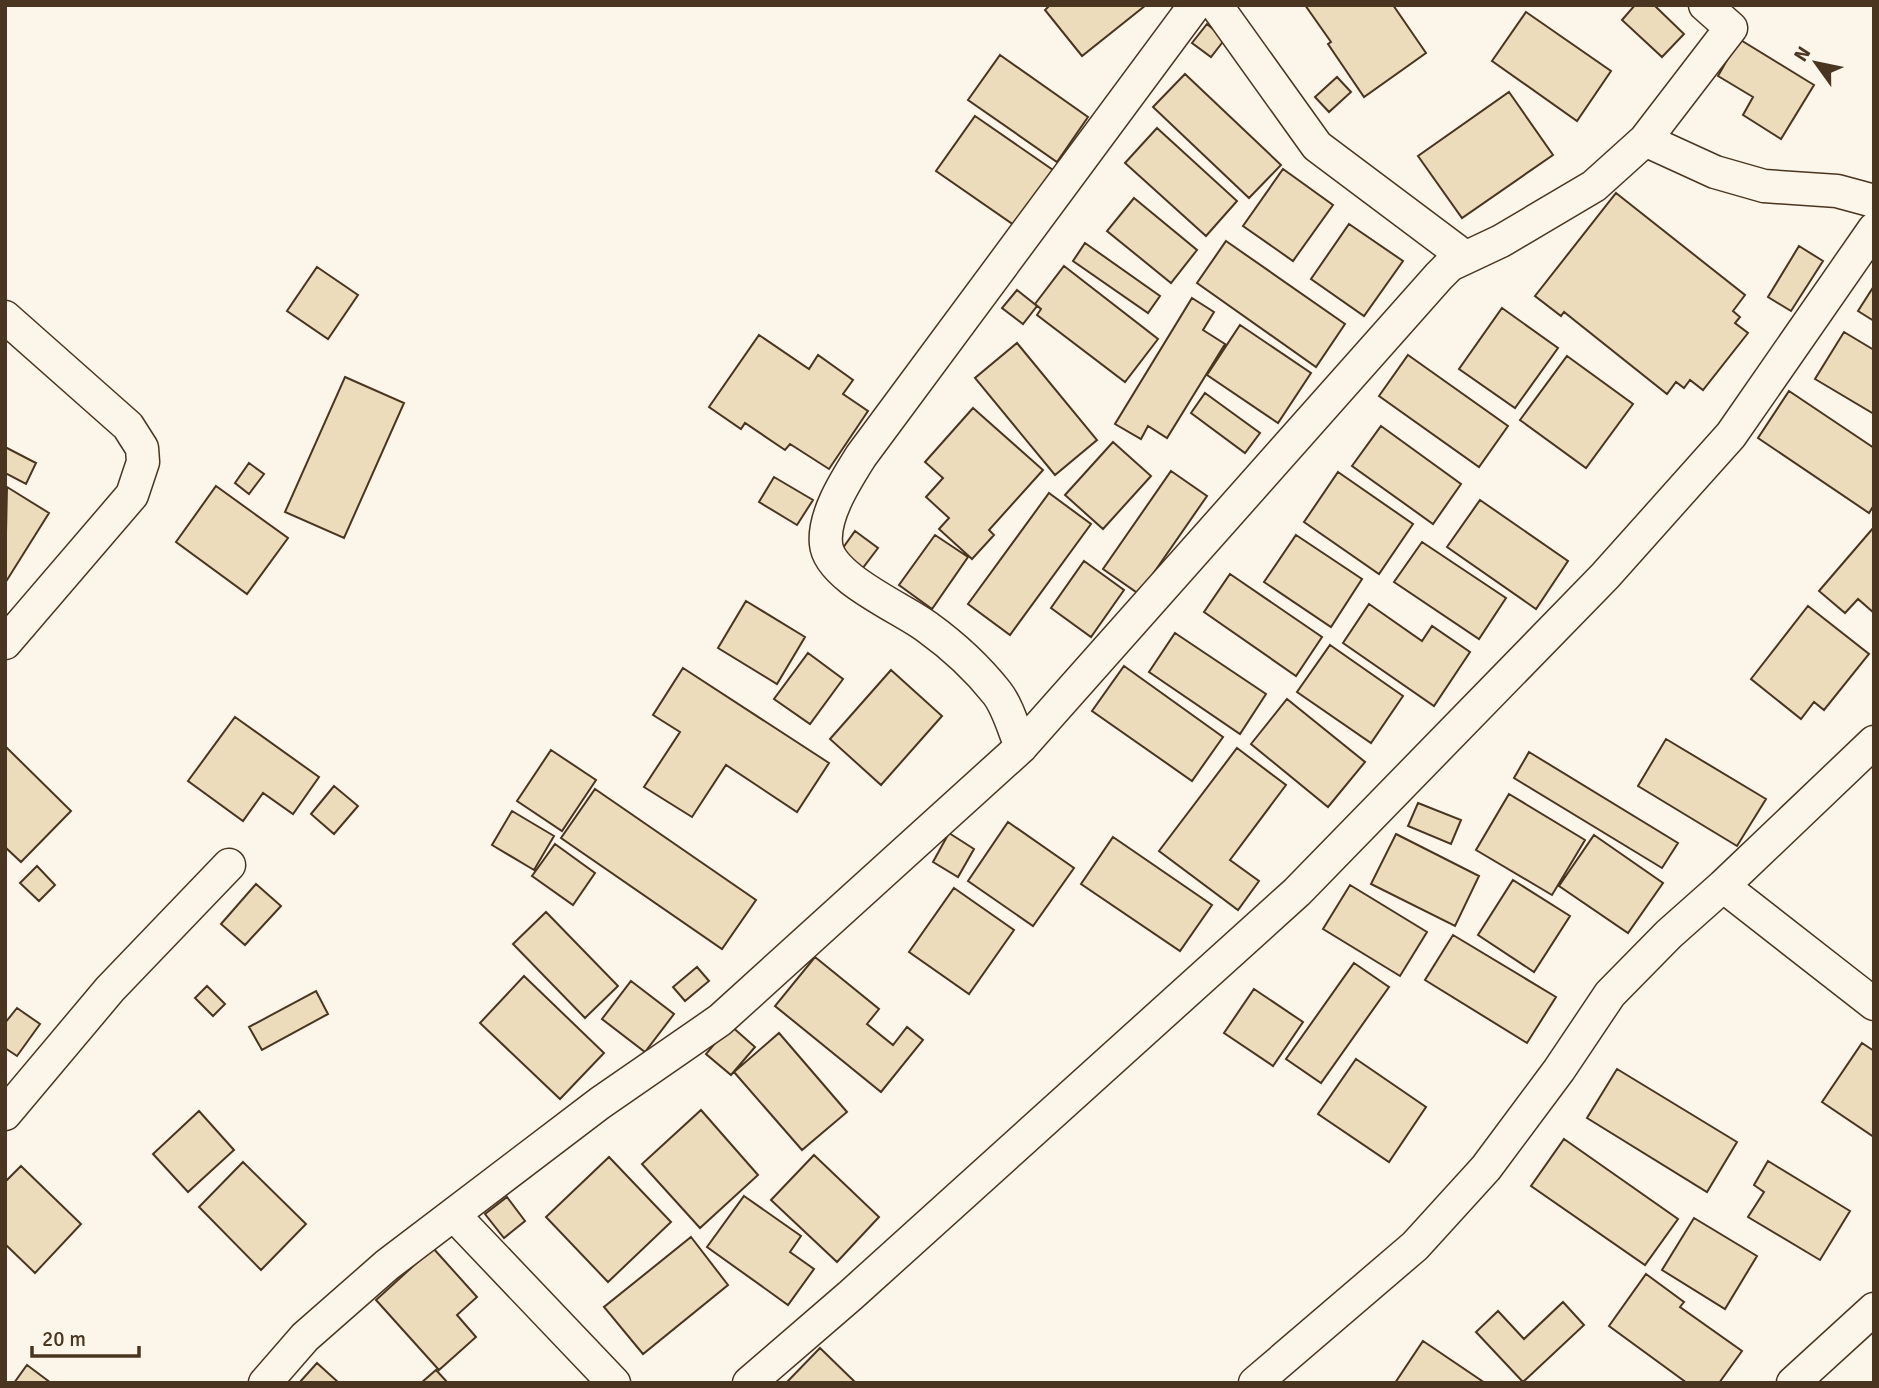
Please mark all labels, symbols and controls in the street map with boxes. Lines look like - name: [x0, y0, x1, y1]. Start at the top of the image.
- north arrow: [1781, 28, 1851, 98]
- text: N: [1789, 42, 1816, 66]
- scale bar: [32, 1314, 138, 1358]
- text: 20 m: [42, 1326, 86, 1352]

